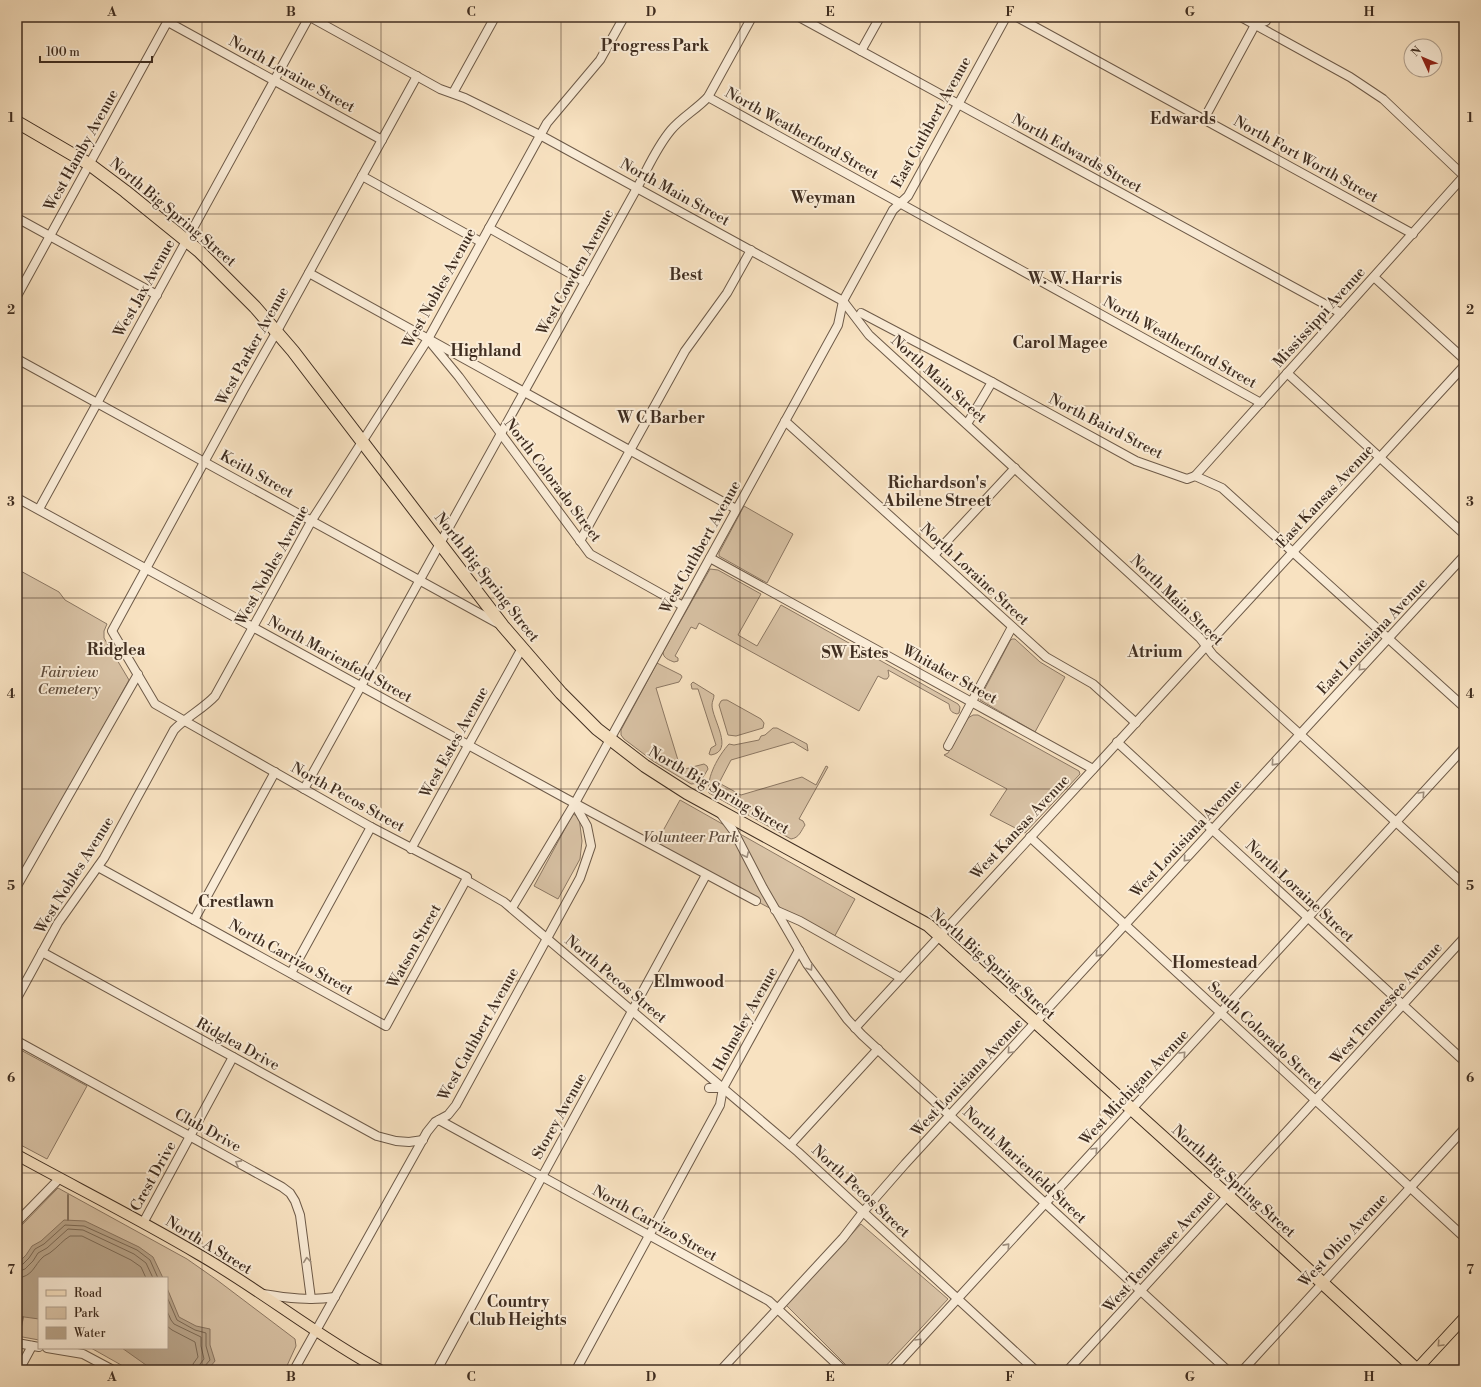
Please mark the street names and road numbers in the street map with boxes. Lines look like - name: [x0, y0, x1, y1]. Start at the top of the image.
- street label: North Loraine Street: [225, 32, 359, 117]
- street label: East Cuthbert Avenue: [887, 53, 975, 191]
- street label: North Weatherford Street: [722, 83, 883, 184]
- street label: West Hamby Avenue: [40, 86, 123, 215]
- street label: North Edwards Street: [1008, 110, 1146, 198]
- street label: North Fort Worth Street: [1230, 112, 1382, 207]
- street label: North Big Spring Street: [105, 154, 240, 271]
- street label: North Main Street: [617, 154, 733, 231]
- street label: West Cowden Avenue: [532, 206, 618, 340]
- street label: West Nobles Avenue: [398, 225, 480, 352]
- street label: West Jax Avenue: [109, 236, 179, 342]
- street label: Mississippi Avenue: [1269, 263, 1370, 372]
- street label: West Parker Avenue: [211, 283, 293, 410]
- street label: North Weatherford Street: [1100, 292, 1261, 393]
- street label: North Main Street: [887, 331, 991, 428]
- street label: North Baird Street: [1045, 389, 1167, 464]
- street label: North Colorado Street: [500, 415, 606, 547]
- street label: East Kansas Avenue: [1273, 441, 1378, 552]
- street label: Keith Street: [217, 446, 298, 503]
- street label: West Cuthbert Avenue: [655, 477, 745, 618]
- street label: West Nobles Avenue: [231, 502, 313, 629]
- street label: North Big Spring Street: [430, 509, 544, 647]
- street label: North Loraine Street: [916, 519, 1033, 630]
- street label: North Main Street: [1126, 551, 1228, 650]
- street label: East Louisiana Avenue: [1313, 574, 1432, 699]
- street label: North Marienfeld Street: [264, 612, 416, 707]
- street label: Whitaker Street: [898, 640, 1001, 709]
- street label: West Estes Avenue: [416, 683, 493, 802]
- street label: North Big Spring Street: [645, 742, 793, 839]
- street label: North Pecos Street: [288, 758, 409, 837]
- street label: West Kansas Avenue: [966, 771, 1074, 885]
- street label: West Louisiana Avenue: [1126, 775, 1246, 902]
- street label: West Nobles Avenue: [30, 813, 118, 938]
- street label: North Loraine Street: [1241, 836, 1358, 947]
- street label: Watson Street: [383, 900, 446, 993]
- street label: North Big Spring Street: [926, 905, 1060, 1024]
- street label: North Carrizo Street: [225, 915, 357, 1000]
- street label: North Pecos Street: [561, 931, 671, 1028]
- street label: West Tennessee Avenue: [1326, 938, 1446, 1069]
- street label: West Cuthbert Avenue: [433, 964, 523, 1105]
- street label: Holmsley Avenue: [709, 964, 782, 1075]
- street label: South Colorado Street: [1204, 977, 1326, 1094]
- street label: Ridglea Drive: [193, 1014, 283, 1075]
- street label: West Louisiana Avenue: [907, 1014, 1027, 1141]
- street label: West Michigan Avenue: [1075, 1025, 1193, 1150]
- street label: Storey Avenue: [528, 1070, 591, 1163]
- street label: North Marienfeld Street: [959, 1103, 1091, 1228]
- street label: Club Drive: [171, 1104, 244, 1156]
- street label: North Big Spring Street: [1168, 1121, 1300, 1242]
- street label: Crest Drive: [126, 1138, 181, 1215]
- street label: North Pecos Street: [808, 1141, 914, 1242]
- street label: North Carrizo Street: [589, 1181, 721, 1266]
- street label: West Tennessee Avenue: [1099, 1186, 1219, 1317]
- street label: West Ohio Avenue: [1294, 1189, 1392, 1292]
- street label: North A Street: [162, 1212, 256, 1279]

